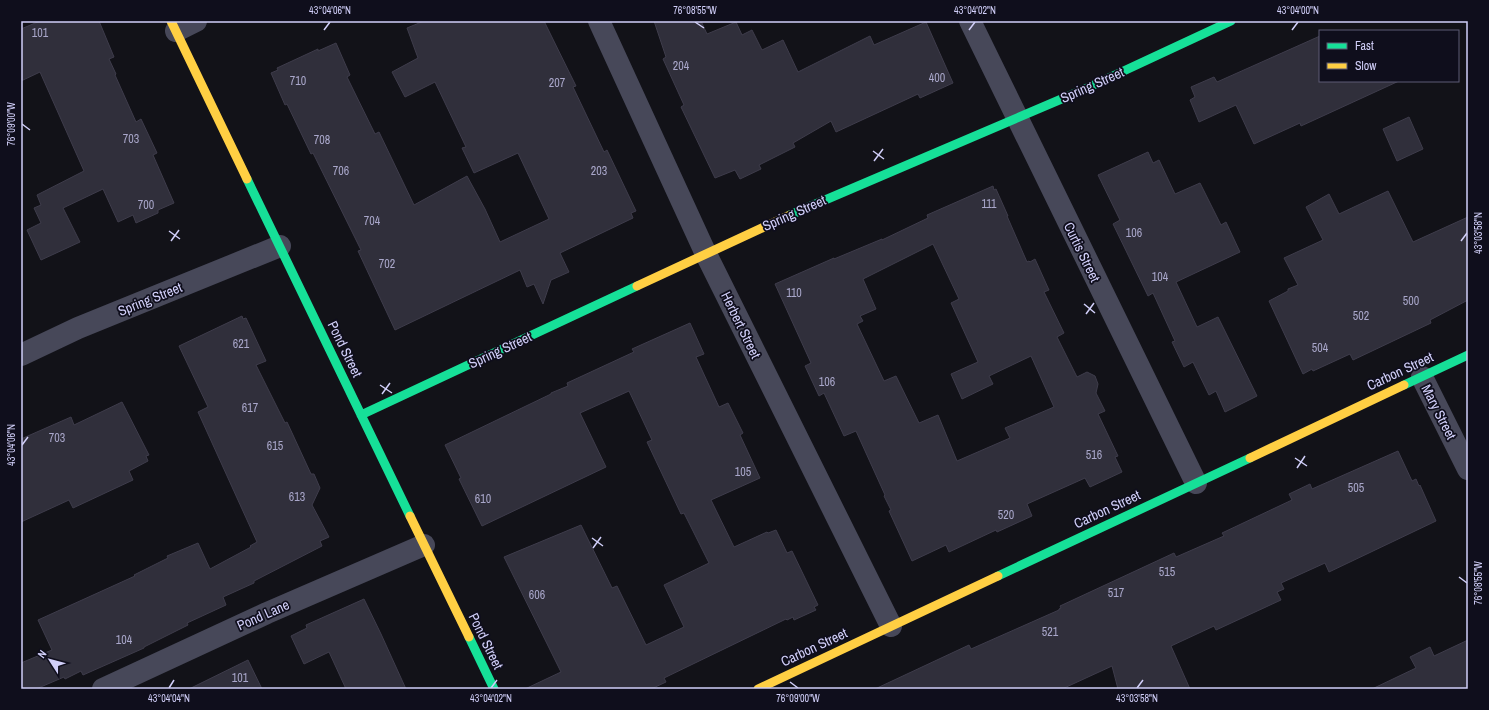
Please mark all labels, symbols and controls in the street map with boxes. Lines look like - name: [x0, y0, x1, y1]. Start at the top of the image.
- text: 43°04'06"N: [309, 4, 351, 17]
- text: 76°08'55"W: [673, 4, 717, 17]
- text: 43°04'02"N: [954, 4, 996, 17]
- text: 43°04'00"N: [1277, 4, 1319, 17]
- house number: 101: [32, 25, 49, 41]
- legend: [1319, 30, 1459, 82]
- text: Fast: [1355, 38, 1374, 54]
- house number: 204: [673, 58, 690, 74]
- text: Slow: [1355, 58, 1377, 74]
- street label: Spring Street: [1057, 63, 1127, 107]
- house number: 400: [929, 70, 945, 86]
- house number: 710: [290, 73, 306, 89]
- house number: 207: [549, 75, 566, 91]
- text: 76°09'00"W: [5, 102, 18, 146]
- house number: 703: [123, 131, 139, 147]
- house number: 708: [314, 132, 330, 148]
- house number: 706: [333, 163, 349, 179]
- house number: 203: [591, 163, 607, 179]
- street label: Spring Street: [759, 191, 829, 235]
- house number: 111: [982, 196, 997, 212]
- house number: 700: [138, 197, 154, 213]
- text: 43°03'58"N: [1472, 212, 1485, 254]
- house number: 704: [364, 213, 381, 229]
- street label: Curtis Street: [1060, 219, 1104, 285]
- house number: 106: [1126, 225, 1142, 241]
- house number: 702: [379, 256, 395, 272]
- house number: 104: [1152, 269, 1169, 285]
- street label: Spring Street: [115, 278, 185, 320]
- house number: 110: [786, 285, 802, 301]
- street label: Herbert Street: [717, 289, 765, 361]
- house number: 500: [1403, 293, 1419, 309]
- house number: 502: [1353, 308, 1369, 324]
- street label: Pond Street: [324, 318, 366, 380]
- street label: Spring Street: [466, 328, 534, 372]
- house number: 621: [233, 336, 250, 352]
- house number: 504: [1312, 340, 1329, 356]
- street label: Carbon Street: [1364, 348, 1436, 394]
- house number: 106: [819, 374, 835, 390]
- street label: Mary Street: [1418, 381, 1460, 443]
- house number: 617: [242, 400, 259, 416]
- text: 43°04'06"N: [5, 424, 18, 466]
- house number: 703: [49, 430, 65, 446]
- house number: 615: [267, 438, 284, 454]
- house number: 516: [1086, 447, 1102, 463]
- house number: 105: [735, 464, 752, 480]
- house number: 505: [1348, 480, 1365, 496]
- street label: Carbon Street: [1071, 486, 1143, 532]
- house number: 613: [289, 489, 305, 505]
- house number: 610: [475, 491, 491, 507]
- house number: 520: [998, 507, 1014, 523]
- text: 76°08'55"W: [1472, 561, 1485, 605]
- house number: 515: [1159, 564, 1176, 580]
- house number: 517: [1108, 585, 1125, 601]
- house number: 606: [529, 587, 545, 603]
- street label: Pond Lane: [234, 595, 292, 635]
- street label: Pond Street: [465, 610, 507, 672]
- street label: Carbon Street: [778, 624, 850, 670]
- house number: 521: [1042, 624, 1059, 640]
- house number: 104: [116, 632, 133, 648]
- north arrow: [30, 640, 70, 680]
- text: N: [34, 647, 49, 661]
- house number: 101: [232, 670, 249, 686]
- text: 43°04'04"N: [148, 692, 190, 705]
- text: 43°04'02"N: [470, 692, 512, 705]
- text: 76°09'00"W: [776, 692, 820, 705]
- text: 43°03'58"N: [1116, 692, 1158, 705]

